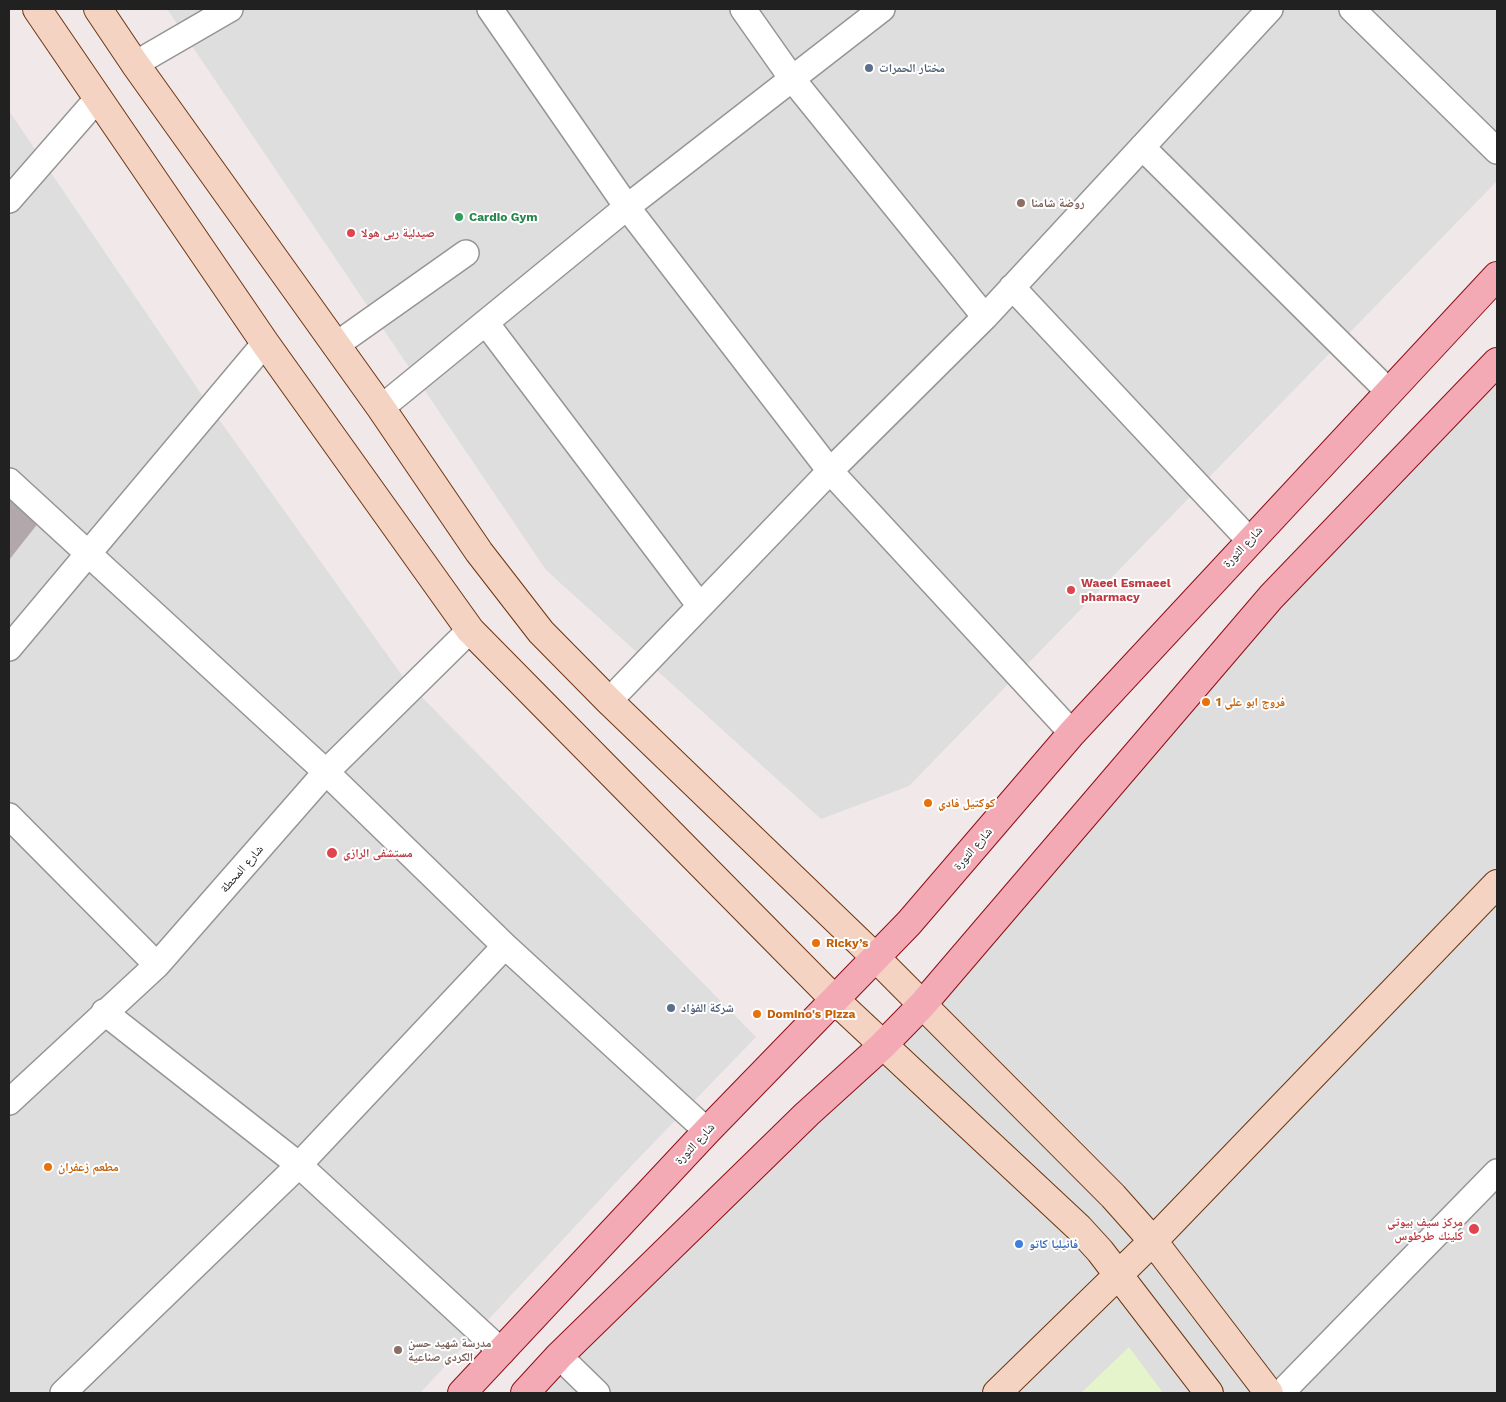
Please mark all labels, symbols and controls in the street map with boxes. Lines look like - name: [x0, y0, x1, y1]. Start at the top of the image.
- place label: مختار الحمرات: [879, 61, 945, 75]
- marker: مختار الحمرات: [863, 62, 875, 74]
- place label: روضة شامنا: [1031, 196, 1085, 210]
- marker: روضة شامنا: [1015, 197, 1027, 209]
- place label: Cardio Gym: [469, 210, 538, 224]
- marker: Cardio Gym: [453, 211, 465, 223]
- place label: صيدلية ربى هولا: [361, 226, 435, 240]
- marker: صيدلية ربى هولا: [345, 227, 357, 239]
- street label: شارع الثورة: [1220, 523, 1266, 571]
- place label: Waeel Esmaeel pharmacy: [1081, 576, 1171, 604]
- marker: Waeel Esmaeel pharmacy: [1065, 584, 1077, 596]
- place label: فروج ابو علي 1: [1216, 695, 1285, 709]
- marker: فروج ابو علي 1: [1200, 696, 1212, 708]
- place label: كوكتيل فادي: [938, 796, 995, 810]
- marker: كوكتيل فادي: [922, 797, 934, 809]
- street label: شارع الثورة: [951, 825, 995, 873]
- street label: شارع المحطة: [217, 842, 267, 896]
- marker: مستشفى الرازي: [325, 846, 339, 860]
- place label: مستشفى الرازي: [343, 846, 413, 860]
- place label: Ricky’s: [826, 936, 868, 950]
- marker: Ricky’s: [810, 937, 822, 949]
- place label: شركة الفؤاد: [681, 1001, 734, 1015]
- marker: شركة الفؤاد: [665, 1002, 677, 1014]
- place label: Domino's Pizza: [767, 1007, 856, 1021]
- marker: Domino's Pizza: [751, 1008, 763, 1020]
- street label: شارع الثورة: [672, 1120, 718, 1168]
- place label: مطعم زعفران: [58, 1160, 119, 1174]
- marker: مطعم زعفران: [42, 1161, 54, 1173]
- place label: مركز سيف بيوتي كلينك طرطوس: [1387, 1215, 1463, 1243]
- marker: مركز سيف بيوتي كلينك طرطوس: [1467, 1222, 1481, 1236]
- place label: فانيليا كاتو: [1029, 1237, 1078, 1251]
- marker: فانيليا كاتو: [1013, 1238, 1025, 1250]
- place label: مدرسة شهيد حسن الكردي صناعية: [408, 1336, 492, 1364]
- marker: مدرسة شهيد حسن الكردي صناعية: [392, 1344, 404, 1356]

